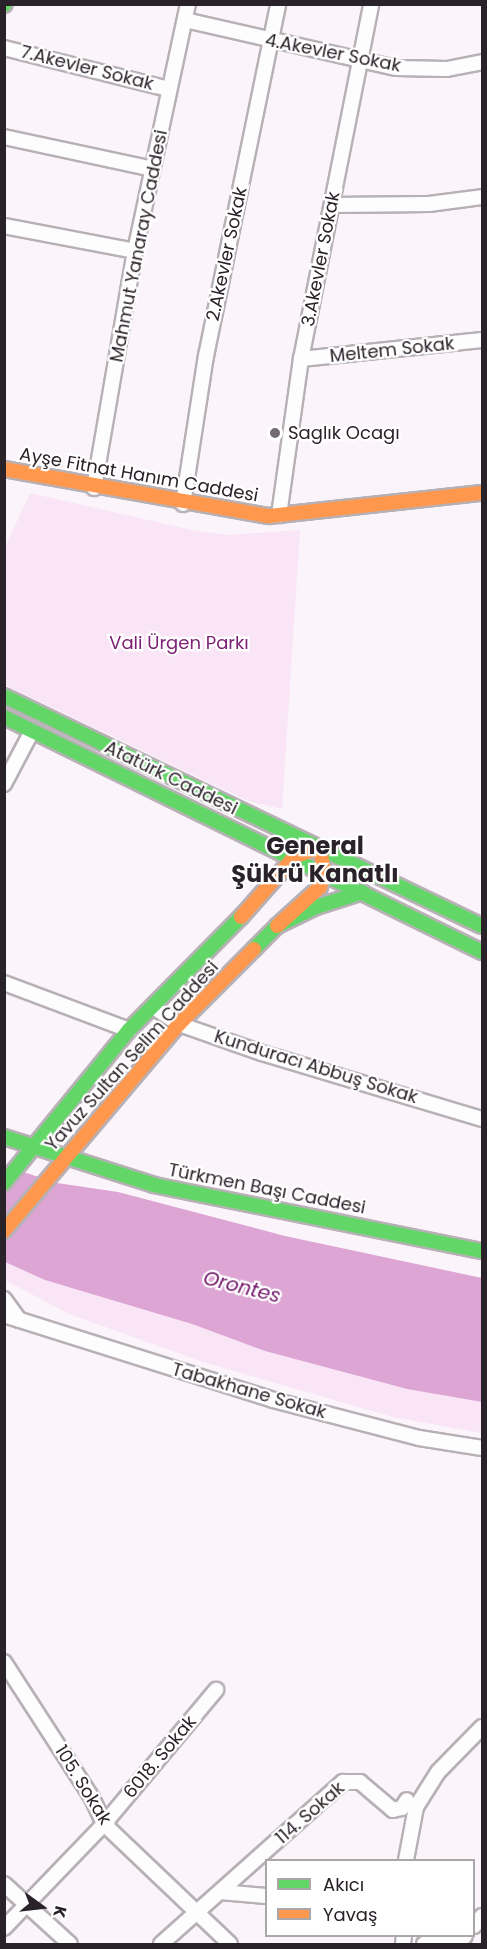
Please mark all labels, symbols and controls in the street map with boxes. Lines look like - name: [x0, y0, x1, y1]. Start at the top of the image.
- street label: 4.Akevler Sokak: [263, 29, 403, 77]
- street label: 7.Akevler Sokak: [18, 41, 156, 95]
- street label: Mahmut Yanaray Caddesi: [106, 128, 172, 364]
- street label: 2.Akevler Sokak: [202, 185, 252, 323]
- street label: 3.Akevler Sokak: [297, 190, 345, 328]
- street label: Meltem Sokak: [329, 333, 455, 367]
- place label: Saglık Ocagı: [288, 422, 400, 444]
- marker: Saglık Ocagı: [266, 424, 284, 442]
- street label: Ayşe Fitnat Hanım Caddesi: [18, 443, 260, 507]
- park label: Vali Ürgen Parkı: [109, 632, 249, 654]
- street label: Atatürk Caddesi: [101, 736, 241, 820]
- district label: General Şükrü Kanatlı: [231, 832, 399, 888]
- street label: Yavuz Sultan Selim Caddesi: [41, 957, 223, 1155]
- street label: Kunduracı Abbuş Sokak: [212, 1026, 420, 1108]
- street label: Türkmen Başı Caddesi: [167, 1159, 367, 1219]
- water label: Orontes: [201, 1266, 283, 1308]
- street label: Tabakhane Sokak: [169, 1359, 329, 1423]
- street label: 6018. Sokak: [119, 1711, 201, 1803]
- street label: 105. Sokak: [50, 1741, 116, 1829]
- street label: 114. Sokak: [271, 1777, 349, 1849]
- legend: [265, 1859, 475, 1937]
- text: Akıcı: [323, 1872, 364, 1897]
- north arrow: [12, 1877, 72, 1937]
- text: Yavaş: [323, 1902, 377, 1927]
- text: K: [47, 1903, 72, 1920]

